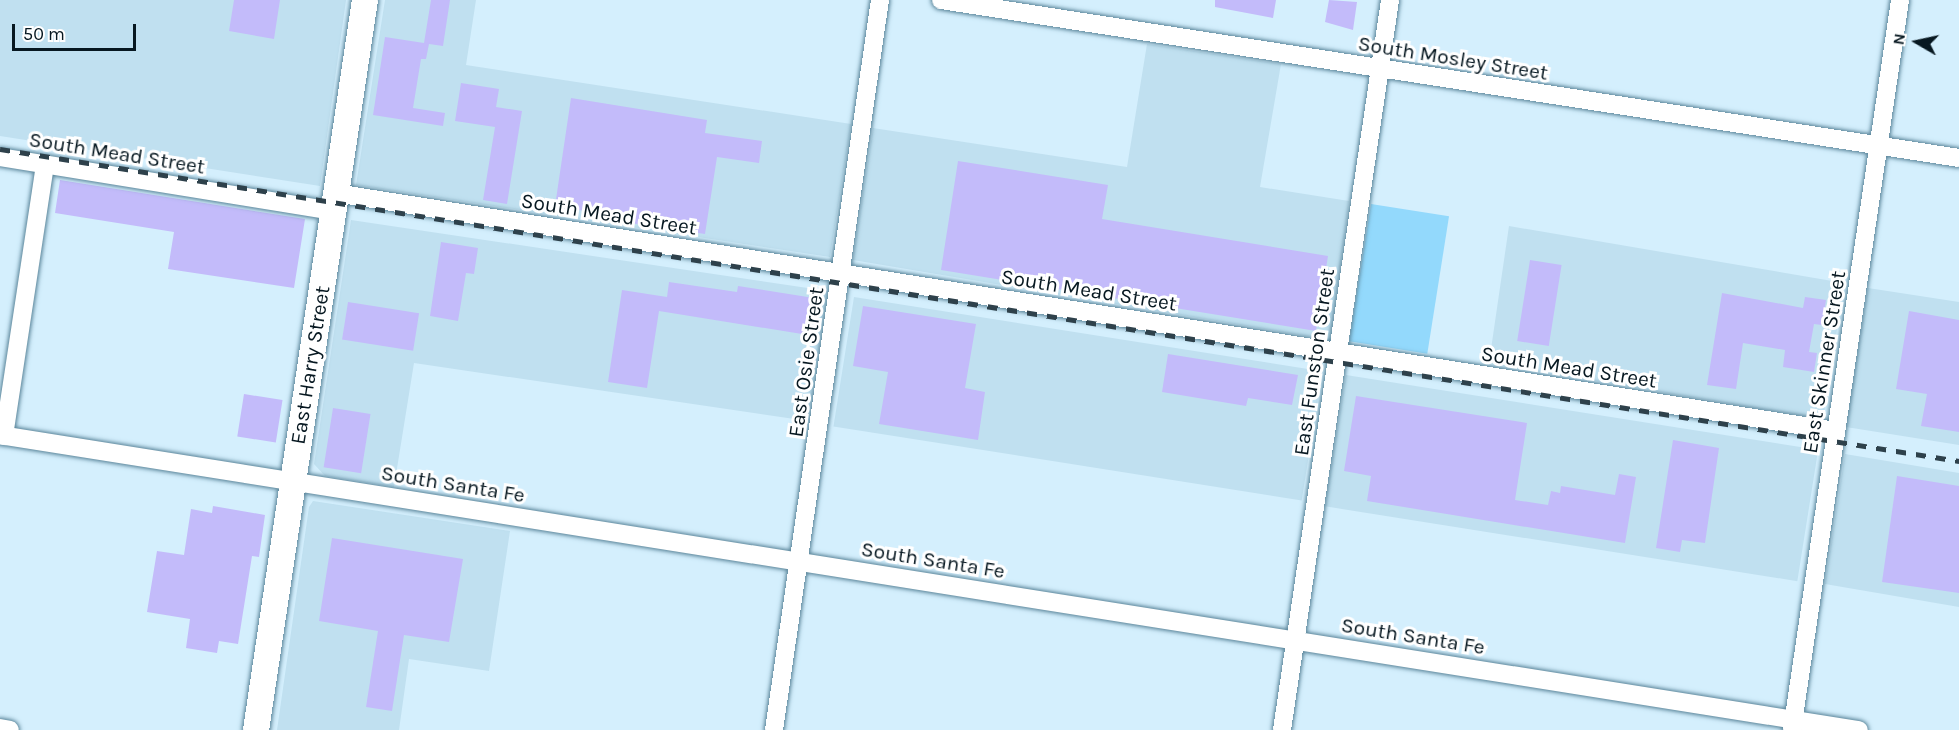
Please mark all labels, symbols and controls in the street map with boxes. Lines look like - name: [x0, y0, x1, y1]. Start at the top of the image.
- scale bar: [15, 12, 140, 50]
- north arrow: [1887, 12, 1947, 72]
- text: 50 m: [23, 23, 65, 45]
- street label: South Mosley Street: [1356, 31, 1550, 85]
- text: N: [1888, 32, 1909, 46]
- street label: South Mead Street: [27, 127, 207, 179]
- street label: South Mead Street: [519, 188, 699, 240]
- street label: South Mead Street: [999, 264, 1179, 316]
- street label: East Funston Street: [1288, 267, 1340, 457]
- street label: East Skinner Street: [1797, 269, 1851, 455]
- street label: East Harry Street: [285, 284, 335, 446]
- street label: East Osie Street: [783, 285, 829, 439]
- street label: South Mead Street: [1479, 341, 1659, 393]
- street label: South Santa Fe: [379, 460, 527, 508]
- street label: South Santa Fe: [859, 536, 1007, 584]
- street label: South Santa Fe: [1339, 612, 1487, 660]

